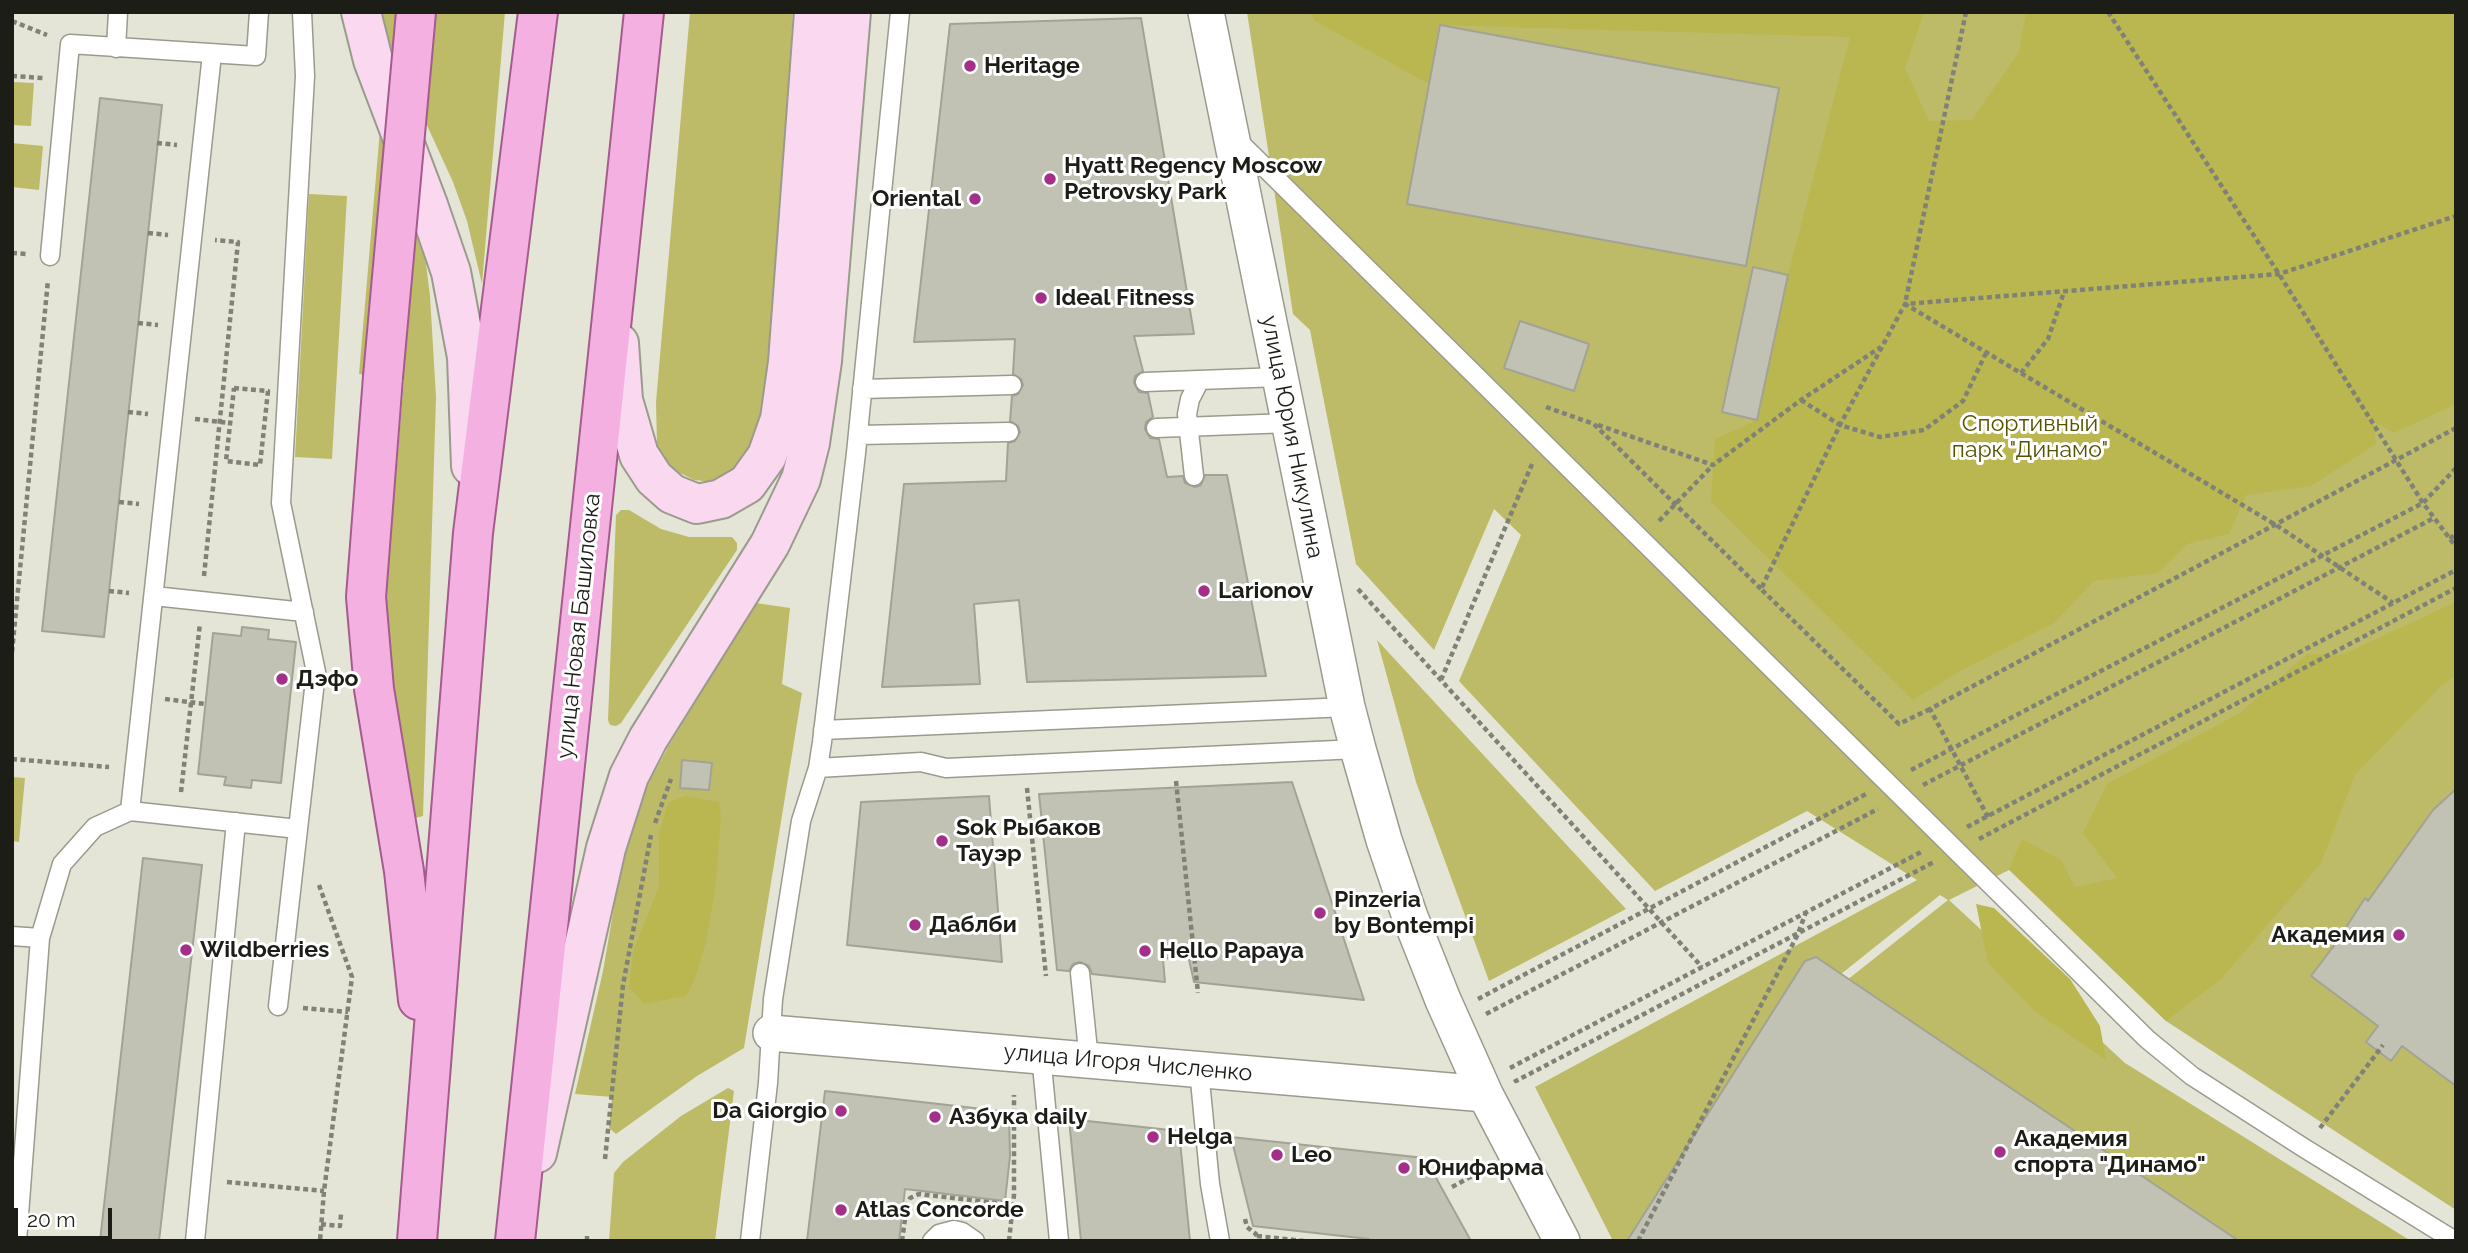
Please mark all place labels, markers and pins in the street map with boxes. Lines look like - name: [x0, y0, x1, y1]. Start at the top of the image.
- place label: Heritage: [984, 52, 1080, 80]
- marker: Heritage: [962, 58, 978, 74]
- place label: Hyatt Regency Moscow Petrovsky Park: [1064, 152, 1322, 206]
- marker: Hyatt Regency Moscow Petrovsky Park: [1042, 171, 1058, 187]
- place label: Oriental: [872, 185, 961, 213]
- marker: Oriental: [967, 191, 983, 207]
- place label: Ideal Fitness: [1055, 284, 1194, 312]
- marker: Ideal Fitness: [1033, 290, 1049, 306]
- place label: Larionov: [1218, 577, 1313, 605]
- marker: Larionov: [1196, 583, 1212, 599]
- place label: Дэфо: [296, 665, 358, 693]
- marker: Дэфо: [274, 671, 290, 687]
- place label: Sok Рыбаков Тауэр: [956, 814, 1101, 868]
- marker: Sok Рыбаков Тауэр: [934, 833, 950, 849]
- place label: Pinzeria by Bontempi: [1334, 886, 1474, 940]
- marker: Pinzeria by Bontempi: [1312, 905, 1328, 921]
- place label: Даблби: [929, 911, 1017, 939]
- marker: Даблби: [907, 917, 923, 933]
- place label: Академия: [2271, 921, 2385, 949]
- marker: Академия: [2391, 927, 2407, 943]
- place label: Wildberries: [200, 936, 329, 964]
- place label: Hello Papaya: [1159, 937, 1304, 965]
- marker: Wildberries: [178, 942, 194, 958]
- marker: Hello Papaya: [1137, 943, 1153, 959]
- place label: Da Giorgio: [712, 1097, 827, 1125]
- marker: Da Giorgio: [833, 1103, 849, 1119]
- place label: Азбука daily: [949, 1103, 1087, 1131]
- marker: Азбука daily: [927, 1109, 943, 1125]
- place label: Helga: [1167, 1123, 1233, 1151]
- place label: Академия спорта "Динамо": [2014, 1125, 2206, 1179]
- marker: Helga: [1145, 1129, 1161, 1145]
- place label: Leo: [1291, 1141, 1332, 1169]
- marker: Академия спорта "Динамо": [1992, 1144, 2008, 1160]
- marker: Leo: [1269, 1147, 1285, 1163]
- place label: Юнифарма: [1418, 1154, 1544, 1182]
- marker: Юнифарма: [1396, 1160, 1412, 1176]
- place label: Atlas Concorde: [855, 1196, 1024, 1224]
- marker: Atlas Concorde: [833, 1202, 849, 1218]

